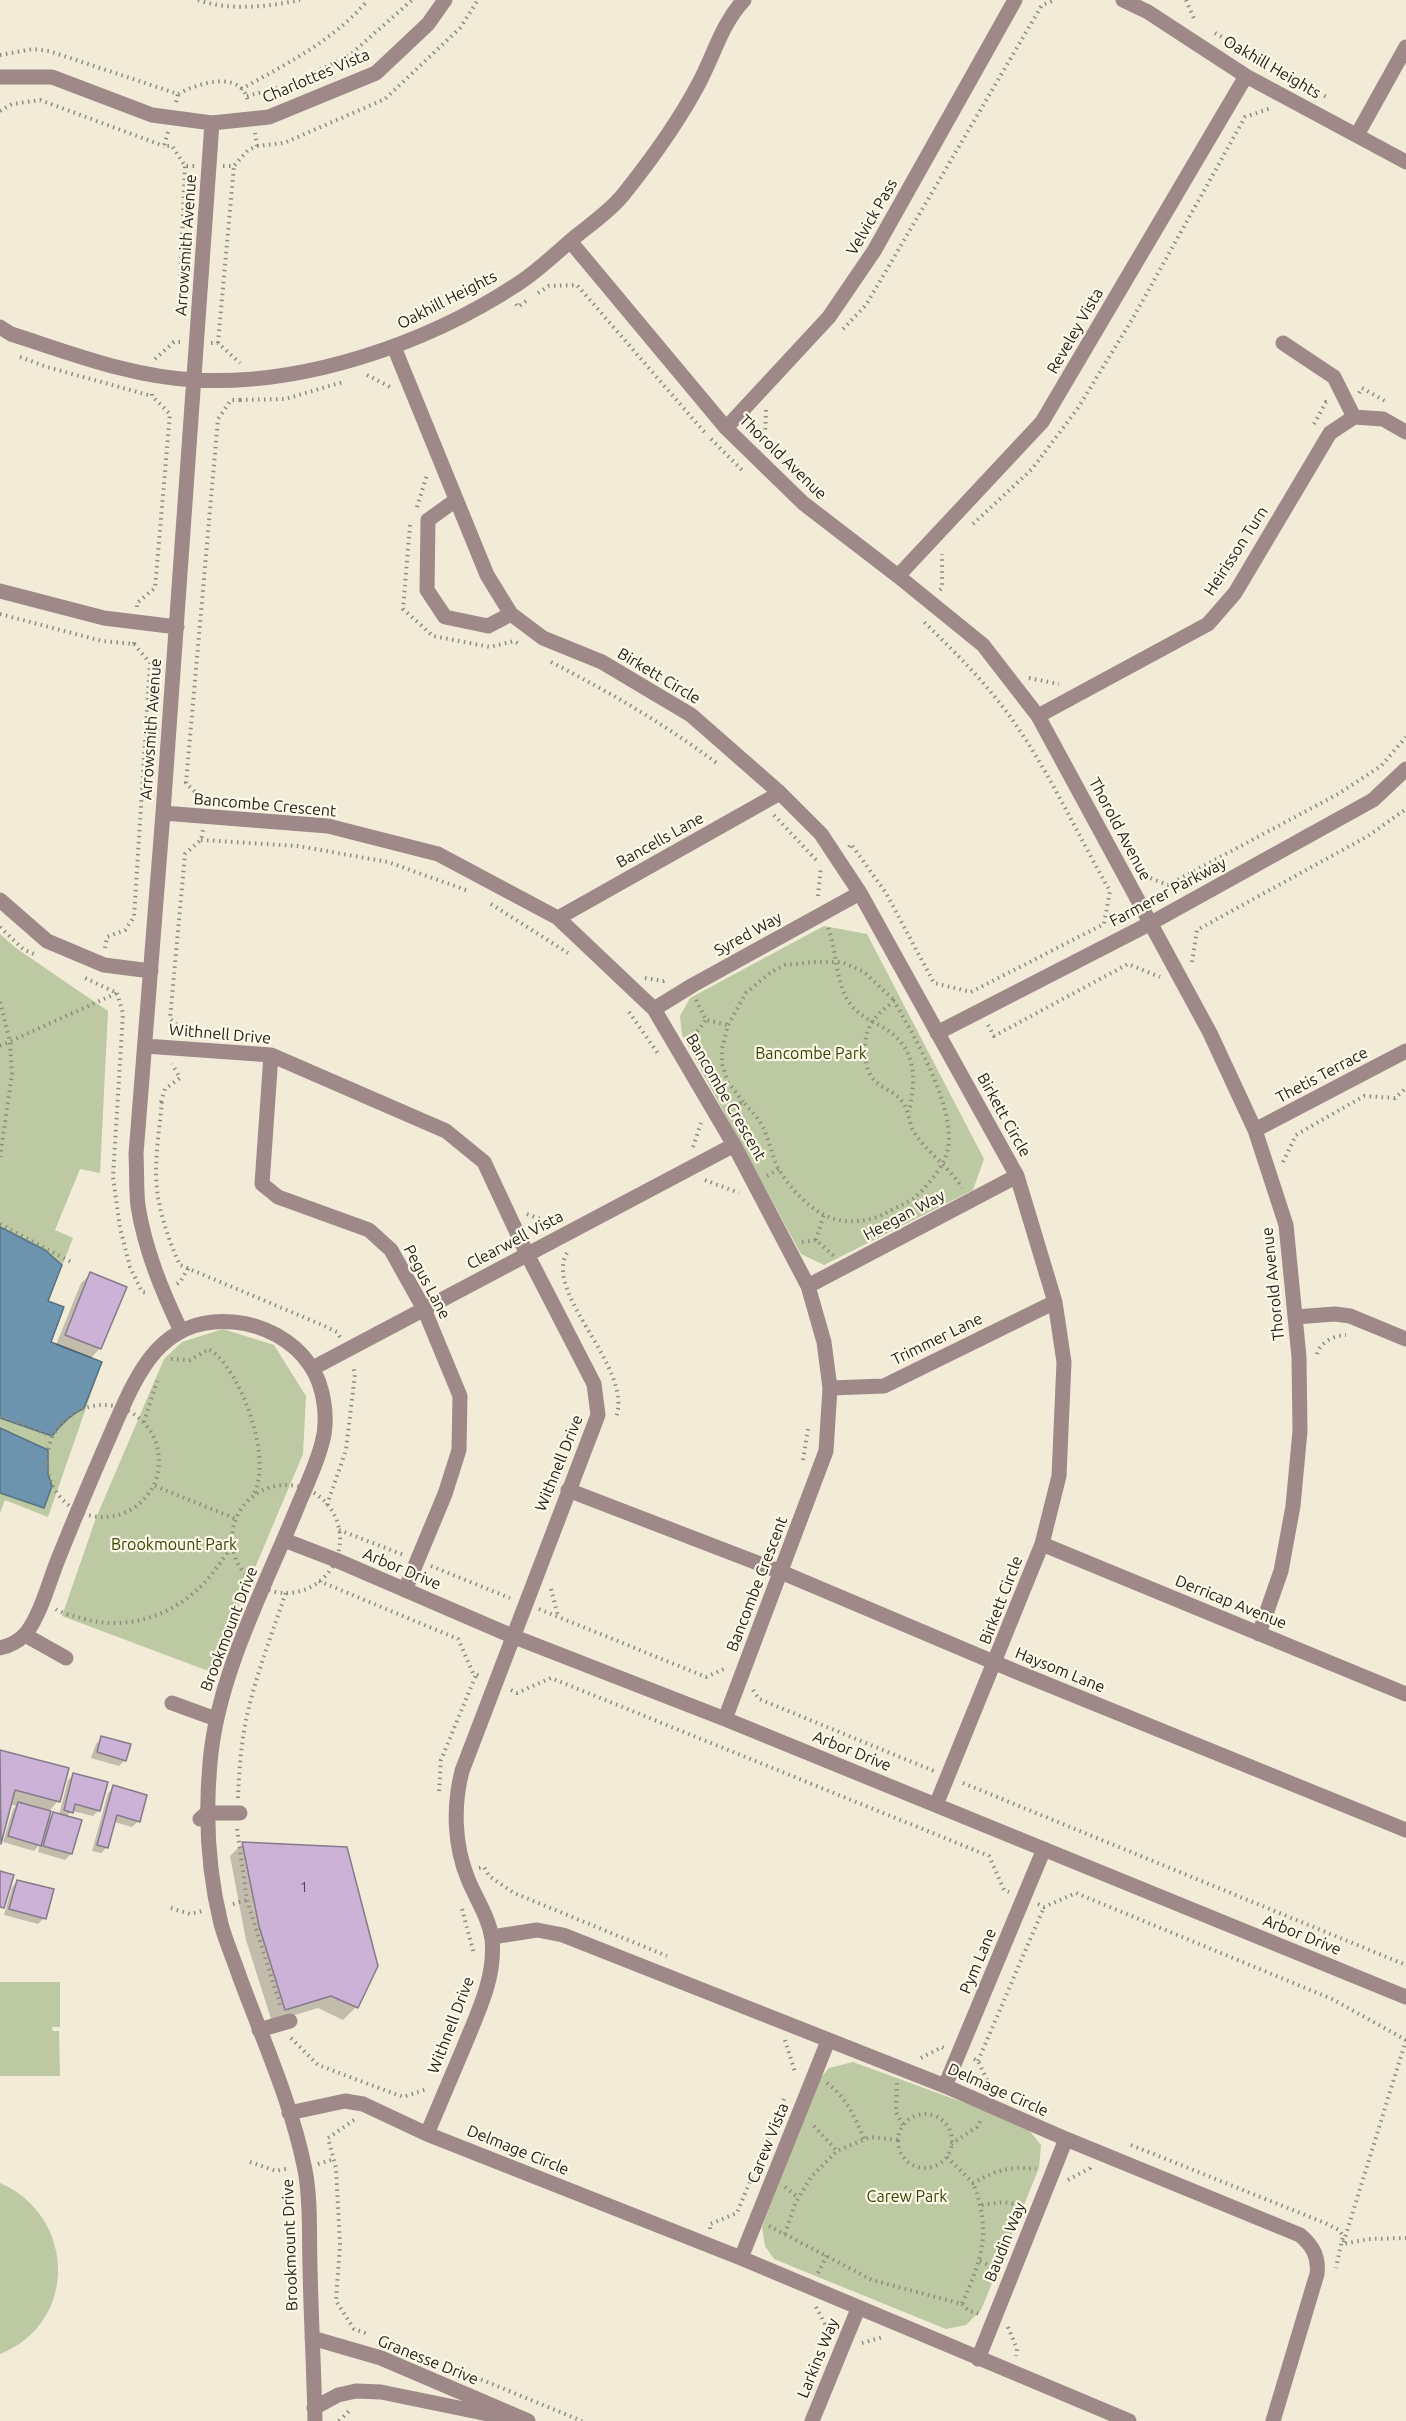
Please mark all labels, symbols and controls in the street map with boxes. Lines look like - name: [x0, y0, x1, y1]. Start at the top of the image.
- street label: Oakhill Heights: [1220, 31, 1324, 103]
- street label: Charlottes Vista: [259, 45, 373, 107]
- street label: Arrowsmith Avenue: [171, 174, 201, 316]
- street label: Velvick Pass: [842, 175, 902, 259]
- street label: Oakhill Heights: [394, 267, 500, 333]
- street label: Reveley Vista: [1043, 285, 1107, 377]
- street label: Thorold Avenue: [735, 411, 831, 503]
- street label: Heirisson Turn: [1200, 503, 1272, 599]
- street label: Birkett Circle: [614, 644, 704, 708]
- street label: Arrowsmith Avenue: [136, 658, 166, 800]
- street label: Thorold Avenue: [1085, 774, 1155, 884]
- street label: Bancombe Crescent: [193, 789, 337, 821]
- street label: Bancells Lane: [613, 808, 707, 872]
- street label: Farmerer Parkway: [1106, 853, 1230, 931]
- street label: Syred Way: [711, 908, 785, 960]
- street label: Withnell Drive: [168, 1020, 272, 1048]
- street label: Bancombe Crescent: [682, 1030, 770, 1164]
- street label: Thetis Terrace: [1273, 1043, 1371, 1107]
- park label: Bancombe Park: [755, 1044, 867, 1064]
- street label: Birkett Circle: [973, 1070, 1035, 1160]
- street label: Heegan Way: [860, 1186, 948, 1244]
- street label: Clearwell Vista: [463, 1206, 567, 1274]
- street label: Thorold Avenue: [1257, 1226, 1289, 1342]
- street label: Pegus Lane: [399, 1242, 455, 1322]
- street label: Trimmer Lane: [888, 1309, 986, 1369]
- street label: Withnell Drive: [531, 1412, 587, 1514]
- street label: Bancombe Crescent: [722, 1514, 792, 1654]
- park label: Brookmount Park: [111, 1535, 237, 1555]
- street label: Arbor Drive: [360, 1544, 444, 1594]
- street label: Birkett Circle: [975, 1553, 1027, 1647]
- street label: Brookmount Drive: [196, 1564, 262, 1694]
- street label: Derricap Avenue: [1172, 1571, 1290, 1633]
- street label: Haysom Lane: [1012, 1643, 1108, 1697]
- street label: Arbor Drive: [810, 1727, 894, 1775]
- house number: 1: [300, 1879, 308, 1895]
- street label: Arbor Drive: [1260, 1911, 1344, 1959]
- street label: Pym Lane: [956, 1925, 1000, 1997]
- street label: Withnell Drive: [424, 1974, 478, 2076]
- street label: Delmage Circle: [945, 2059, 1051, 2121]
- street label: Carew Vista: [743, 2100, 793, 2186]
- street label: Delmage Circle: [464, 2121, 572, 2179]
- street label: Brookmount Drive: [278, 2179, 302, 2311]
- park label: Carew Park: [867, 2187, 947, 2207]
- street label: Baudin Way: [980, 2199, 1030, 2285]
- street label: Larkins Way: [793, 2315, 843, 2401]
- street label: Granesse Drive: [375, 2331, 481, 2389]

